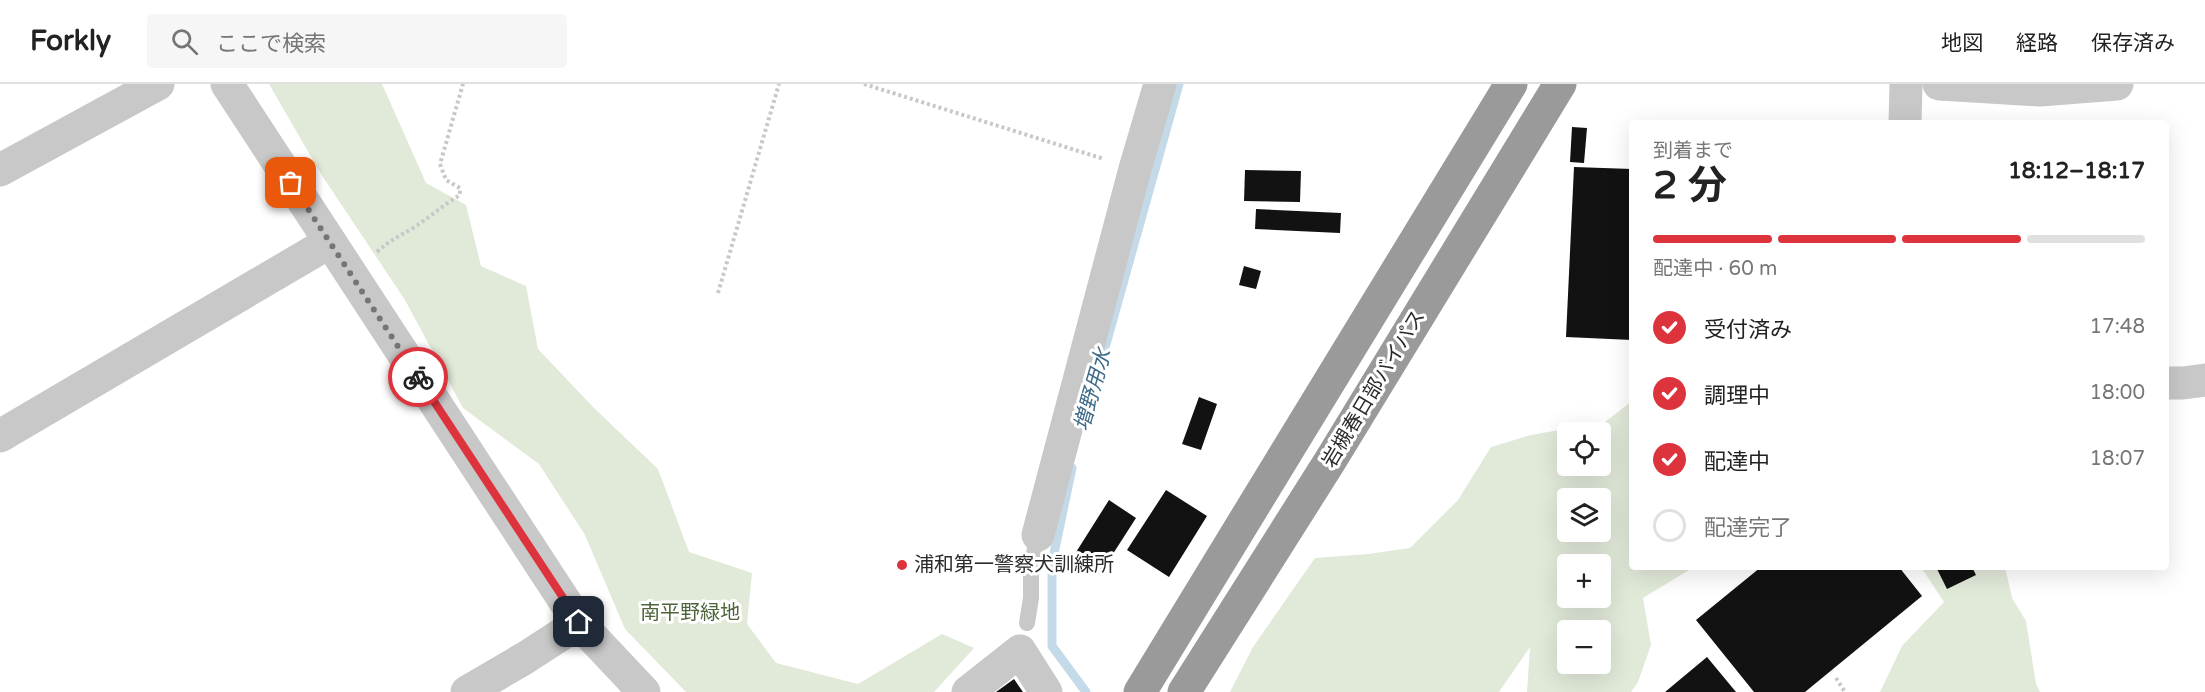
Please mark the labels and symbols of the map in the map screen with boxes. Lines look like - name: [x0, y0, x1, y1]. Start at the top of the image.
- pin: [265, 157, 316, 208]
- street label: 岩槻春日部バイパス: [1317, 306, 1431, 472]
- water label: 増野用水: [1069, 344, 1117, 434]
- courier: [388, 347, 448, 407]
- place label: 浦和第一警察犬訓練所: [914, 553, 1114, 577]
- marker: 浦和第一警察犬訓練所: [895, 558, 909, 572]
- pin: [553, 596, 604, 647]
- park label: 南平野緑地: [640, 601, 740, 625]

